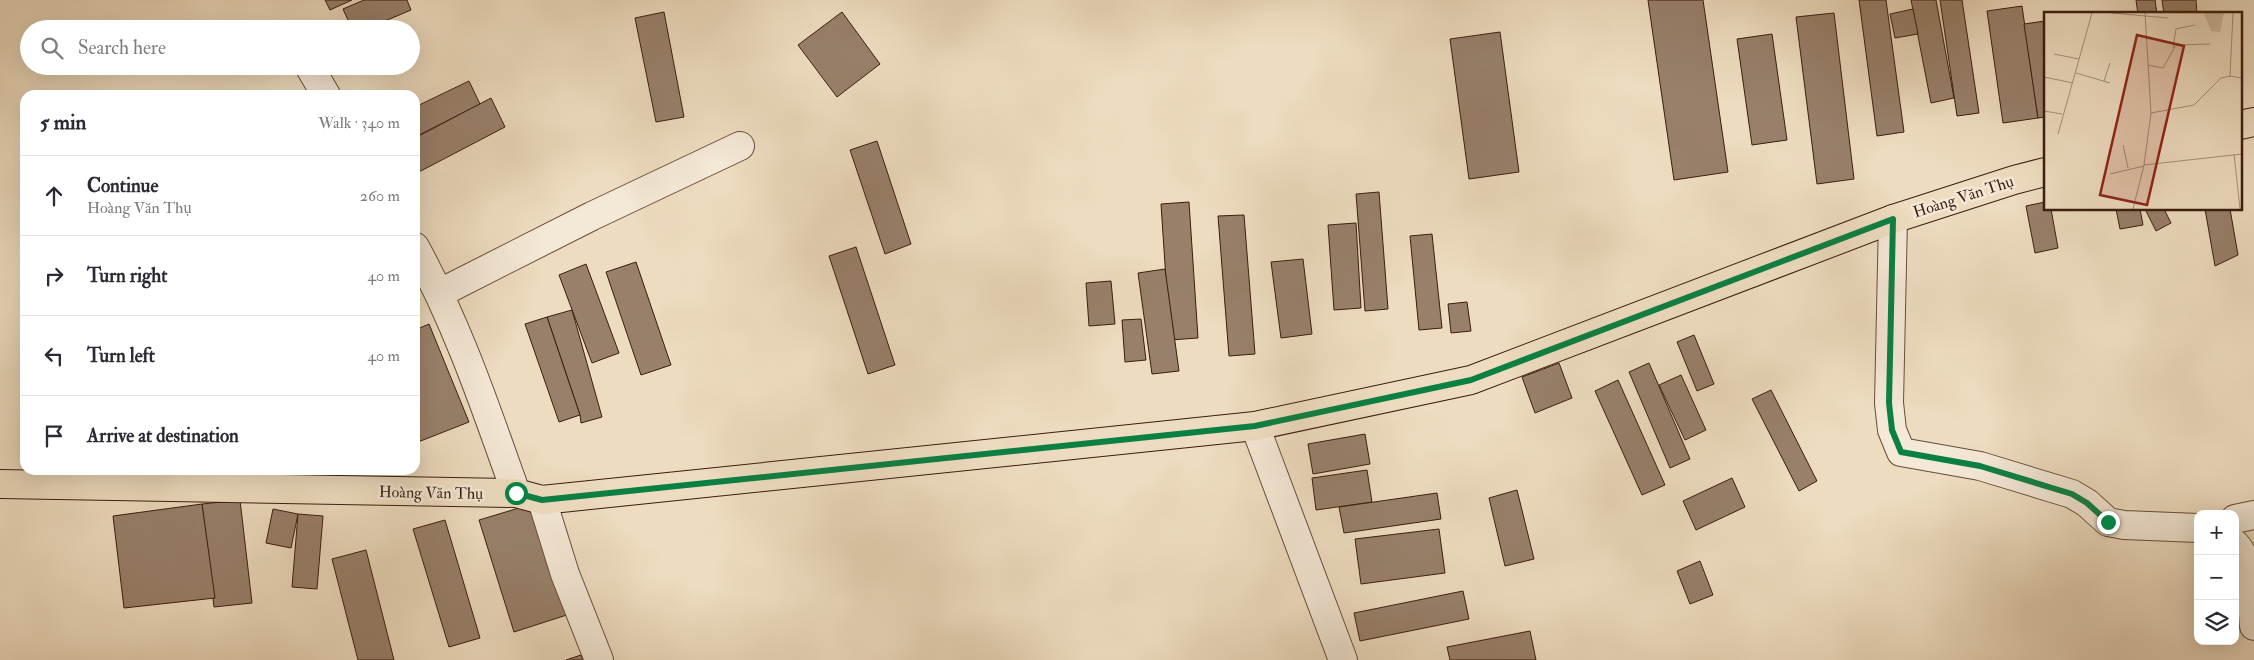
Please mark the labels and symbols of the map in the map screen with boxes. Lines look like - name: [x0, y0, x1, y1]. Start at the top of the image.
- inset map: [2044, 12, 2242, 210]
- street label: Hoàng Văn Thụ: [1911, 171, 2016, 223]
- street label: Hoàng Văn Thụ: [379, 482, 483, 504]
- route start: [505, 482, 528, 505]
- route end: [2097, 511, 2120, 534]

